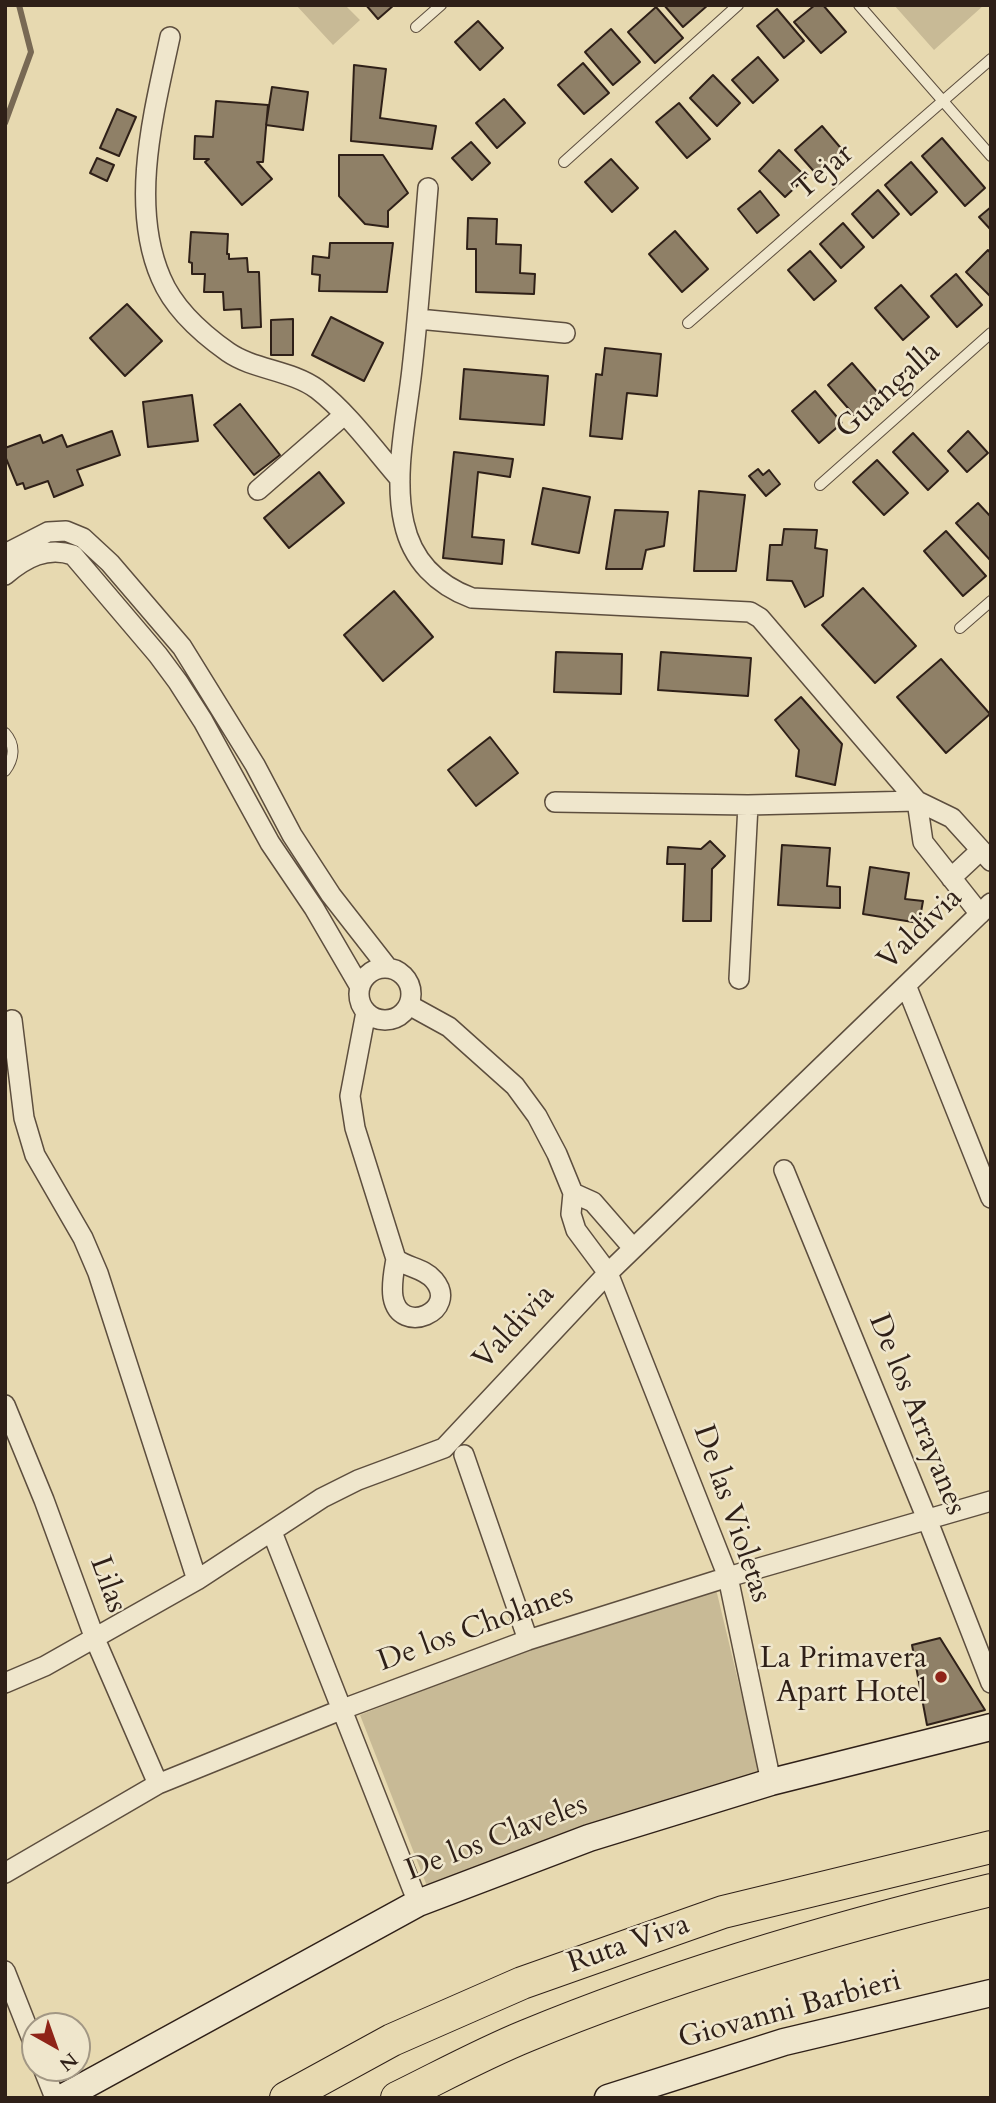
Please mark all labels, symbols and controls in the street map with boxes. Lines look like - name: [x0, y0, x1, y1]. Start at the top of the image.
- street label: Tejar: [787, 137, 861, 209]
- street label: Guangalla: [829, 335, 949, 447]
- street label: Valdivia: [871, 881, 971, 979]
- street label: Valdivia: [467, 1278, 563, 1378]
- street label: De los Arrayanes: [859, 1309, 973, 1521]
- street label: De las Violetas: [684, 1421, 778, 1607]
- street label: Lilas: [80, 1552, 134, 1618]
- street label: De los Cholanes: [374, 1577, 578, 1681]
- place label: La Primavera Apart Hotel: [760, 1642, 927, 1712]
- marker: La Primavera Apart Hotel: [933, 1669, 949, 1685]
- street label: De los Claveles: [401, 1788, 593, 1890]
- street label: Ruta Viva: [563, 1907, 695, 1983]
- street label: Giovanni Barbieri: [675, 1964, 905, 2058]
- north arrow: [21, 2012, 91, 2082]
- text: N: [54, 2046, 83, 2077]

